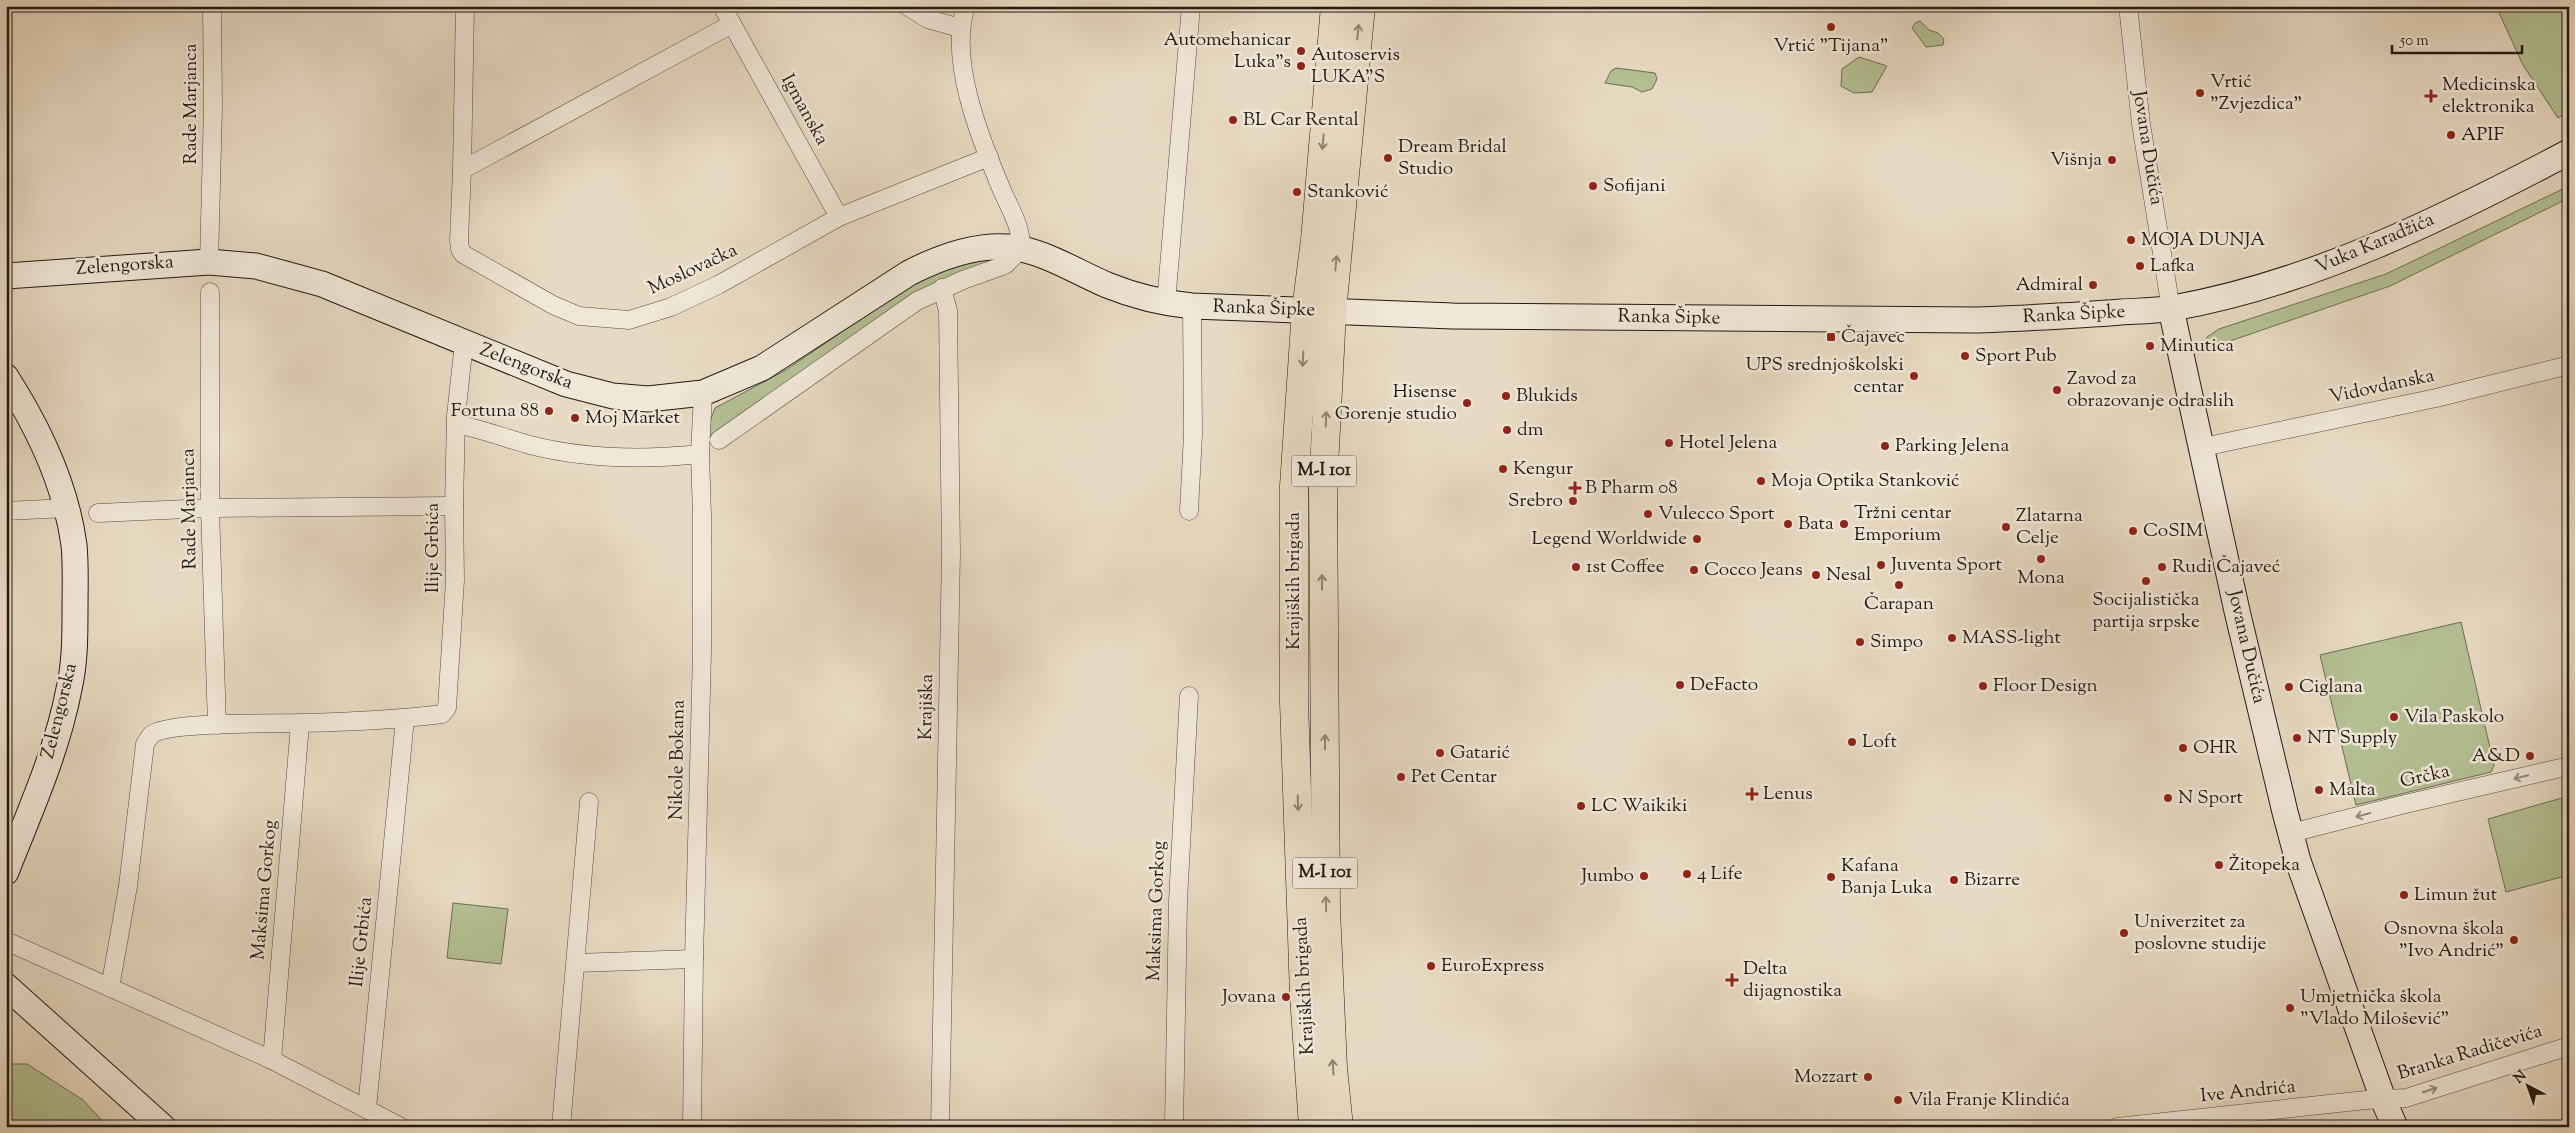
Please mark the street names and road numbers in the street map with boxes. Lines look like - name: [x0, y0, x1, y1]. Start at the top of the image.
- street label: Rade Marjanca: [178, 43, 205, 165]
- street label: Igmanska: [773, 69, 835, 151]
- street label: Jovana Dučića: [2124, 88, 2169, 207]
- street label: Vuka Karadžića: [2311, 207, 2439, 281]
- street label: Moslovačka: [644, 237, 742, 303]
- street label: Zelengorska: [75, 249, 175, 283]
- street label: Ranka Šipke: [1212, 294, 1316, 324]
- street label: Ranka Šipke: [2022, 299, 2126, 331]
- street label: Ranka Šipke: [1617, 304, 1721, 332]
- street label: Zelengorska: [476, 337, 577, 397]
- street label: Vidovdanska: [2327, 363, 2437, 411]
- street label: Rade Marjanca: [175, 448, 205, 570]
- road number: M-I 101: [1292, 456, 1356, 486]
- street label: Ilije Grbića: [420, 502, 447, 593]
- street label: Krajiških brigada: [1281, 512, 1308, 650]
- street label: Jovana Dučića: [2220, 587, 2272, 706]
- street label: Zelengorska: [35, 660, 85, 762]
- street label: Krajiška: [913, 673, 941, 740]
- street label: Nikole Bokana: [663, 699, 693, 820]
- street label: Grčka: [2397, 758, 2453, 796]
- street label: Maksima Gorkog: [245, 819, 285, 961]
- street label: Maksima Gorkog: [1141, 840, 1173, 982]
- road number: M-I 101: [1292, 858, 1358, 888]
- street label: Ilije Grbića: [344, 895, 380, 988]
- street label: Krajiških brigada: [1288, 916, 1322, 1056]
- street label: Branka Radičevića: [2394, 1018, 2546, 1088]
- street label: Ive Andrića: [2199, 1074, 2297, 1110]

